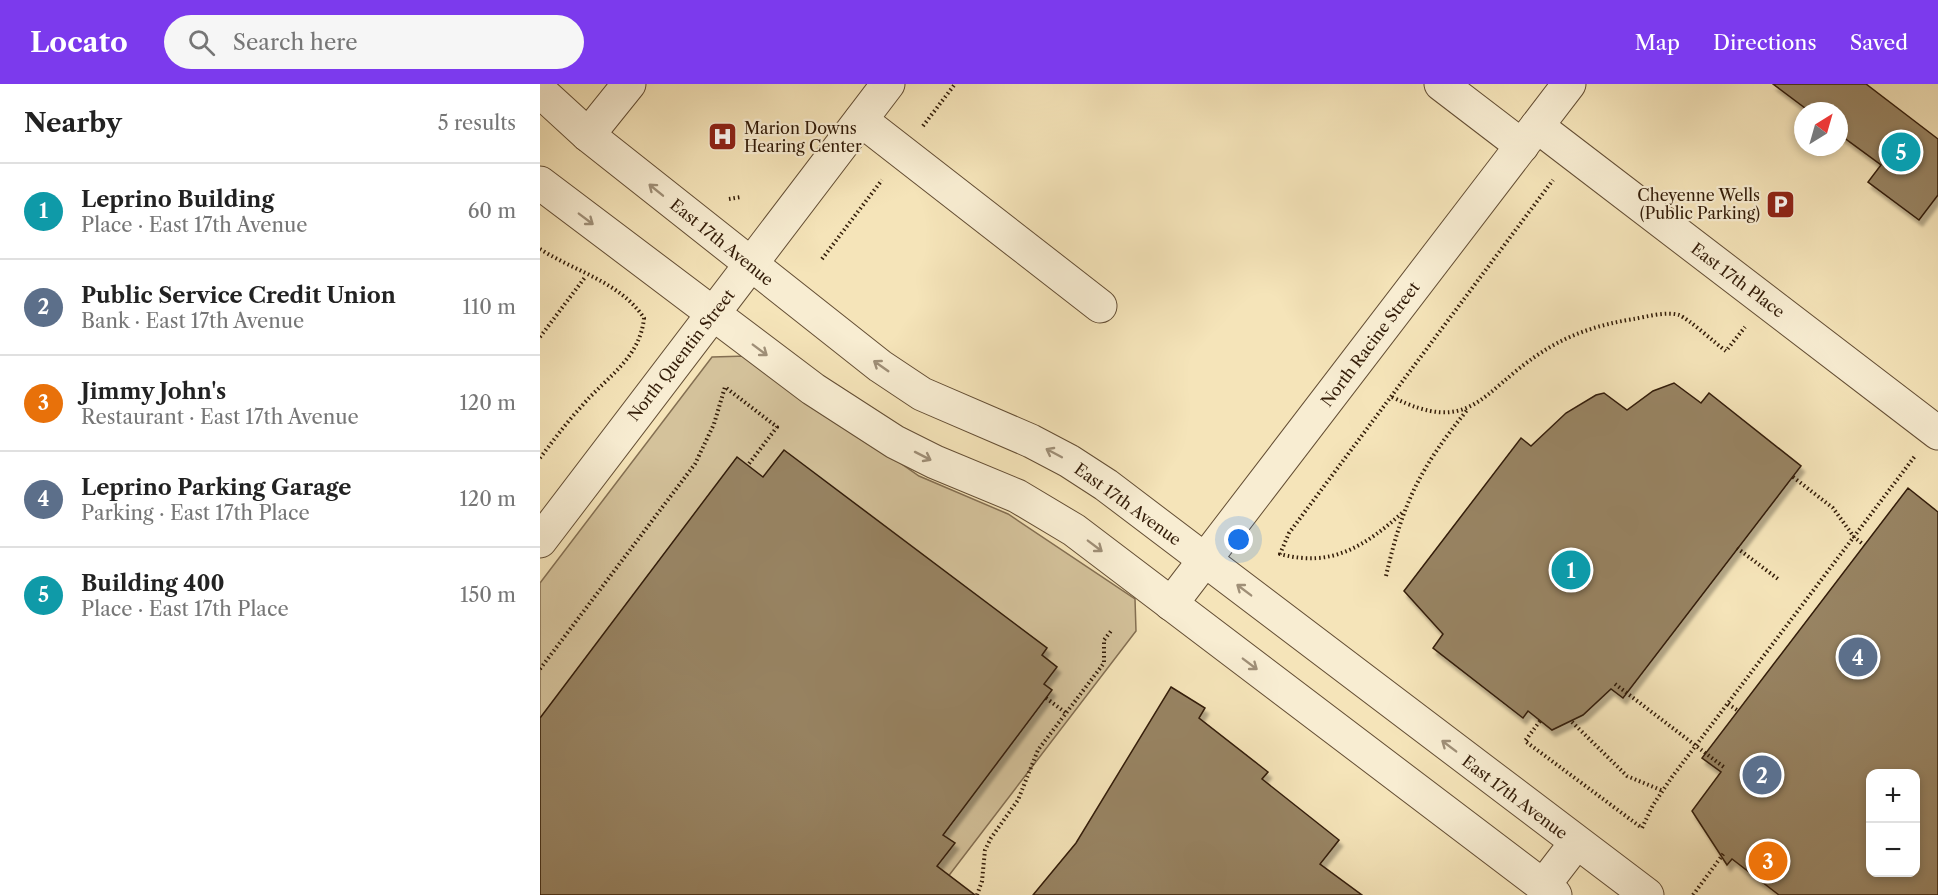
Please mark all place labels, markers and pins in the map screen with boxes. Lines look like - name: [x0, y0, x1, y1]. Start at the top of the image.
- place label: Marion Downs Hearing Center: [744, 118, 862, 156]
- hospital icon: Marion Downs Hearing Center: [707, 121, 739, 153]
- pin: 5: [1882, 130, 1920, 174]
- place label: Cheyenne Wells (Public Parking): [1637, 185, 1760, 223]
- parking icon: Cheyenne Wells (Public Parking): [1765, 188, 1797, 220]
- pin: 1: [1552, 548, 1590, 592]
- pin: 4: [1838, 634, 1878, 680]
- pin: 2: [1742, 752, 1782, 798]
- pin: 3: [1748, 838, 1788, 884]

